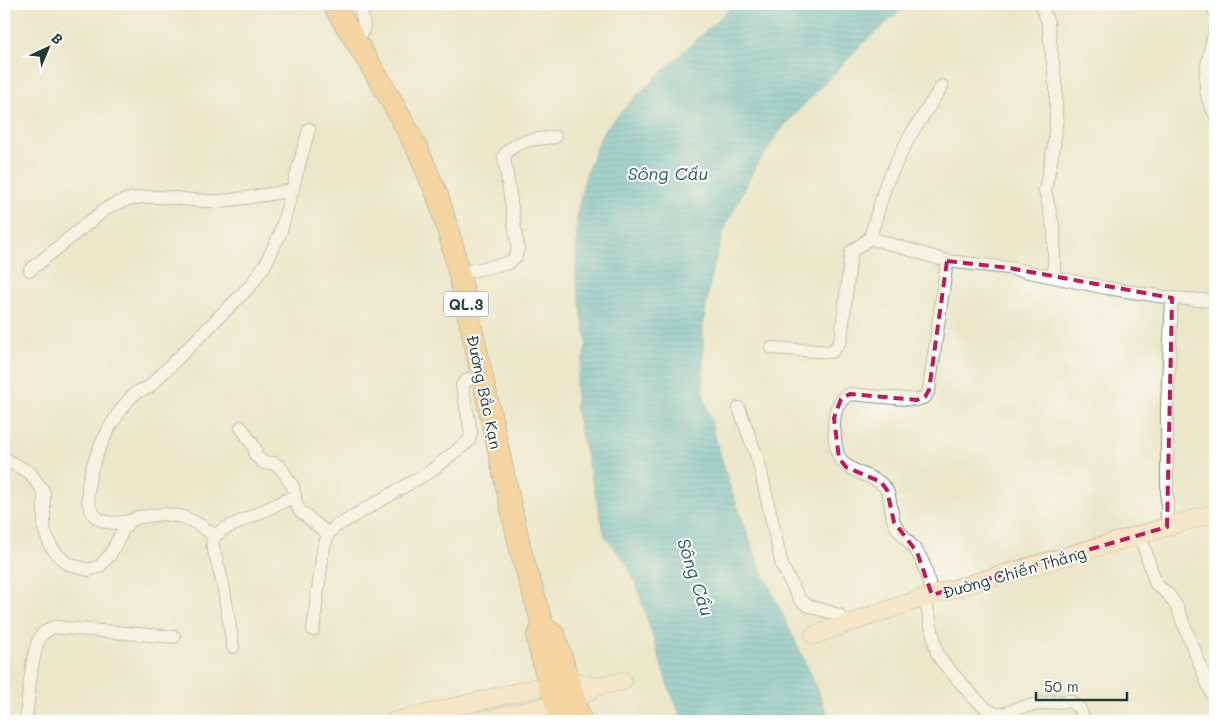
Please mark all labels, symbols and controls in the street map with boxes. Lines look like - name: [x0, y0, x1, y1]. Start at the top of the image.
- north arrow: [22, 22, 72, 72]
- text: B: [47, 28, 67, 48]
- water label: Sông Cầu: [628, 161, 708, 185]
- road number: QL.3: [444, 292, 488, 316]
- street label: Đường Bắc Kạn: [463, 333, 507, 451]
- water label: Sông Cầu: [672, 535, 720, 619]
- street label: Đường Chiến Thắng: [940, 541, 1088, 603]
- scale bar: [1036, 670, 1128, 702]
- text: 50 m: [1044, 676, 1079, 696]

